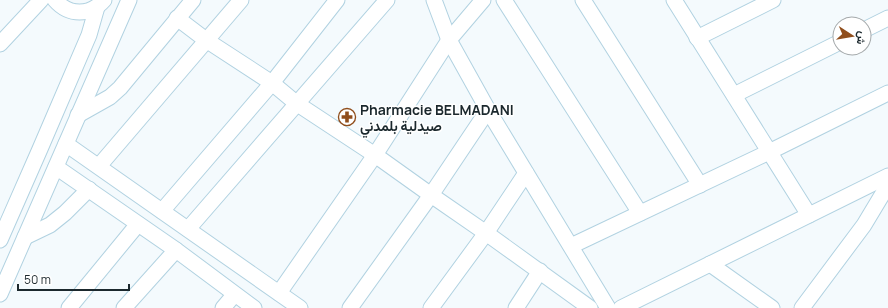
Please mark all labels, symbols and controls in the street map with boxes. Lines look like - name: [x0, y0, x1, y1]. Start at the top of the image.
- north arrow: [832, 16, 872, 56]
- text: ش: [854, 30, 871, 46]
- place label: Pharmacie BELMADANI صيدلية بلمدني: [360, 100, 514, 138]
- pharmacy icon: Pharmacie BELMADANI صيدلية بلمدني: [337, 107, 357, 127]
- scale bar: [18, 266, 129, 292]
- text: 50 m: [24, 271, 51, 288]

